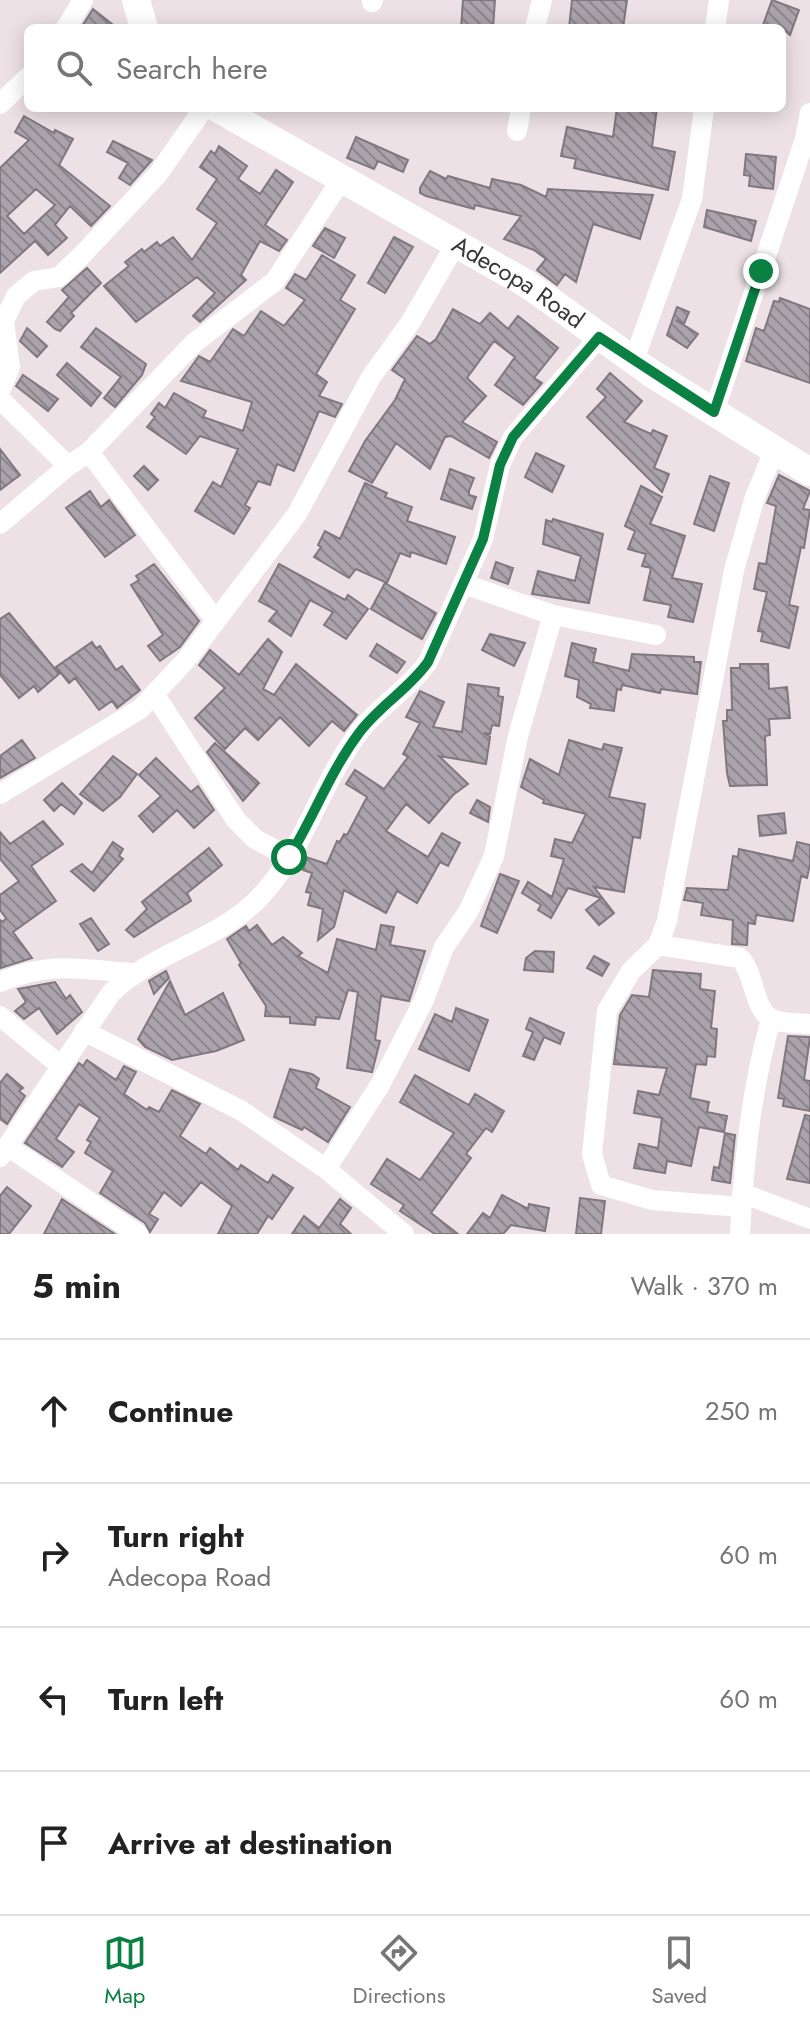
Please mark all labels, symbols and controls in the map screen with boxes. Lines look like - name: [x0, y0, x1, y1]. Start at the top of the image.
- search box: [24, 24, 786, 112]
- icon: search: [52, 46, 96, 90]
- text: Search here: [116, 47, 268, 90]
- street label: Adecopa Road: [446, 227, 592, 337]
- route end: [743, 253, 779, 289]
- route start: [271, 839, 307, 875]
- text: 5 min: [32, 1262, 121, 1311]
- text: Walk · 370 m: [630, 1267, 778, 1305]
- icon: ahead: [32, 1389, 76, 1433]
- text: Continue: [108, 1390, 234, 1433]
- text: 250 m: [705, 1392, 778, 1430]
- text: Turn right: [108, 1515, 244, 1558]
- icon: right: [32, 1533, 76, 1577]
- text: 60 m: [719, 1536, 778, 1574]
- text: Adecopa Road: [108, 1558, 271, 1596]
- icon: left: [32, 1677, 76, 1721]
- text: Turn left: [108, 1678, 223, 1721]
- text: 60 m: [719, 1680, 778, 1718]
- icon: arrive: [32, 1821, 76, 1865]
- text: Arrive at destination: [108, 1822, 393, 1865]
- tab: Map: [103, 1931, 147, 2011]
- tab: Directions: [353, 1931, 446, 2011]
- tab: Saved: [651, 1931, 707, 2011]

